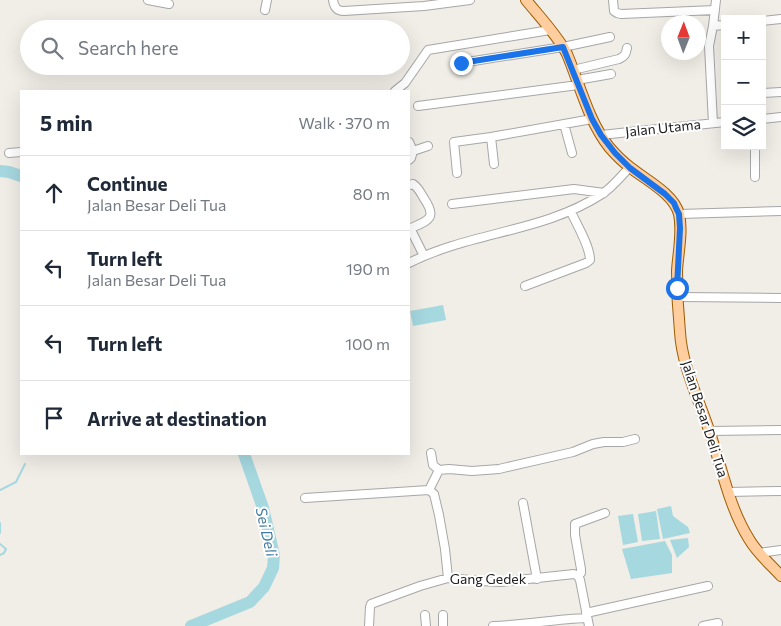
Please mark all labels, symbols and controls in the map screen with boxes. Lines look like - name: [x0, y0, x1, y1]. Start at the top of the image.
- north arrow: [661, 15, 706, 60]
- map controls: [721, 15, 766, 150]
- button: +: [721, 15, 766, 60]
- search box: [20, 20, 410, 75]
- icon: search: [38, 34, 66, 62]
- text: Search here: [78, 36, 178, 59]
- route end: [450, 52, 473, 75]
- button: −: [721, 60, 766, 105]
- button: layers: [721, 105, 766, 150]
- text: 5 min: [40, 110, 93, 135]
- text: Walk · 370 m: [299, 113, 390, 132]
- street label: Jalan Utama: [624, 115, 702, 140]
- text: Continue: [87, 172, 167, 195]
- icon: ahead: [40, 179, 68, 207]
- text: 80 m: [353, 184, 390, 203]
- text: Jalan Besar Deli Tua: [87, 195, 226, 214]
- text: Turn left: [87, 247, 162, 270]
- icon: left: [40, 254, 68, 282]
- text: 190 m: [346, 259, 390, 278]
- text: Jalan Besar Deli Tua: [87, 270, 226, 289]
- route start: [666, 277, 689, 300]
- icon: left: [40, 329, 68, 357]
- text: Turn left: [87, 332, 162, 355]
- text: 100 m: [345, 334, 390, 353]
- street label: Jalan Besar Deli Tua: [679, 358, 732, 479]
- icon: arrive: [40, 404, 68, 432]
- text: Arrive at destination: [87, 407, 267, 430]
- water label: Sei Deli: [253, 505, 282, 559]
- street label: Gang Gedek: [450, 570, 527, 587]

